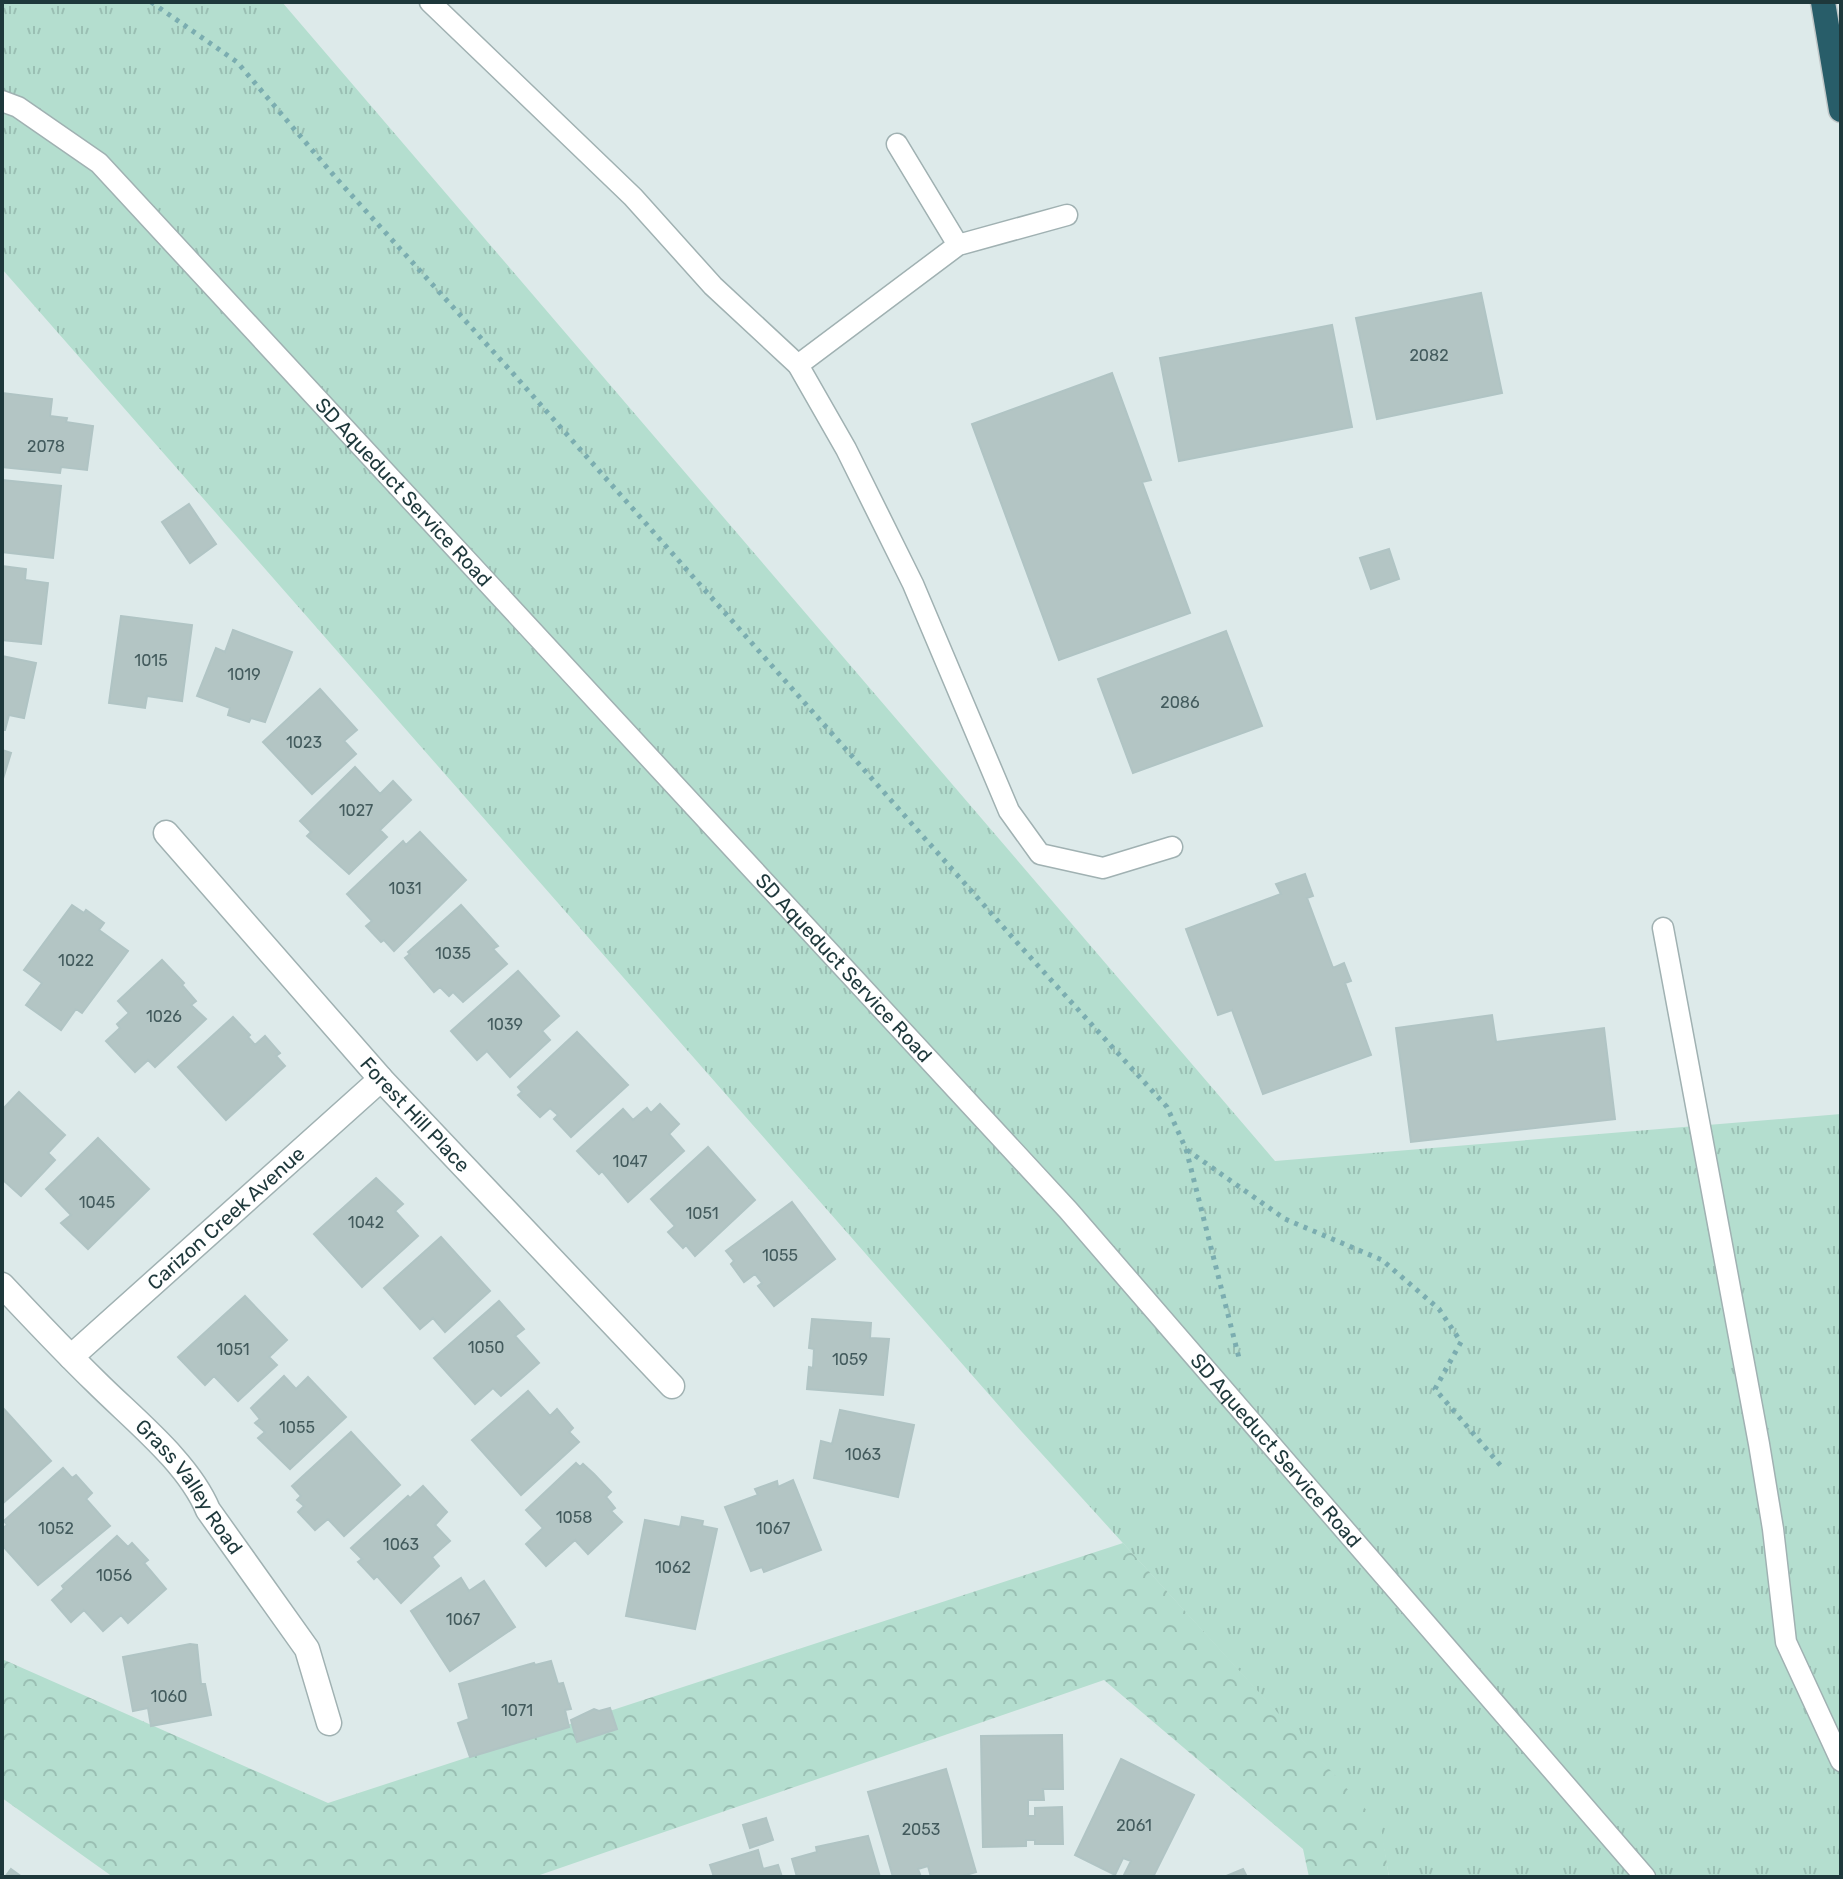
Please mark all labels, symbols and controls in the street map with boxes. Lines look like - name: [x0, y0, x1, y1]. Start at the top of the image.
- house number: 2082: [1409, 346, 1449, 365]
- street label: SD Aqueduct Service Road: [310, 393, 497, 591]
- house number: 2078: [27, 437, 65, 456]
- house number: 1015: [134, 651, 168, 670]
- house number: 1019: [227, 665, 261, 684]
- house number: 2086: [1160, 693, 1200, 712]
- house number: 1023: [286, 733, 322, 752]
- house number: 1027: [339, 801, 373, 820]
- street label: SD Aqueduct Service Road: [751, 868, 937, 1067]
- house number: 1031: [388, 879, 422, 898]
- house number: 1035: [435, 944, 471, 963]
- house number: 1022: [58, 951, 94, 970]
- house number: 1026: [146, 1007, 182, 1026]
- house number: 1039: [487, 1015, 523, 1034]
- street label: Forest Hill Place: [355, 1052, 475, 1177]
- street label: Carizon Creek Avenue: [142, 1141, 309, 1295]
- house number: 1047: [613, 1152, 647, 1171]
- house number: 1045: [79, 1193, 115, 1212]
- house number: 1051: [685, 1204, 719, 1223]
- house number: 1042: [348, 1213, 384, 1232]
- house number: 1055: [762, 1246, 798, 1265]
- house number: 1050: [468, 1338, 504, 1357]
- house number: 1051: [216, 1340, 250, 1359]
- street label: SD Aqueduct Service Road: [1186, 1349, 1366, 1552]
- house number: 1059: [832, 1350, 868, 1369]
- street label: Grass Valley Road: [131, 1414, 248, 1559]
- house number: 1055: [279, 1418, 315, 1437]
- house number: 1063: [845, 1445, 881, 1464]
- house number: 1058: [556, 1508, 592, 1527]
- house number: 1052: [38, 1519, 74, 1538]
- house number: 1067: [756, 1519, 790, 1538]
- house number: 1063: [383, 1535, 419, 1554]
- house number: 1062: [655, 1558, 691, 1577]
- house number: 1056: [96, 1566, 132, 1585]
- house number: 1067: [446, 1610, 480, 1629]
- house number: 1060: [151, 1687, 187, 1706]
- house number: 1071: [501, 1701, 533, 1720]
- house number: 2061: [1116, 1816, 1152, 1835]
- house number: 2053: [902, 1820, 940, 1839]

